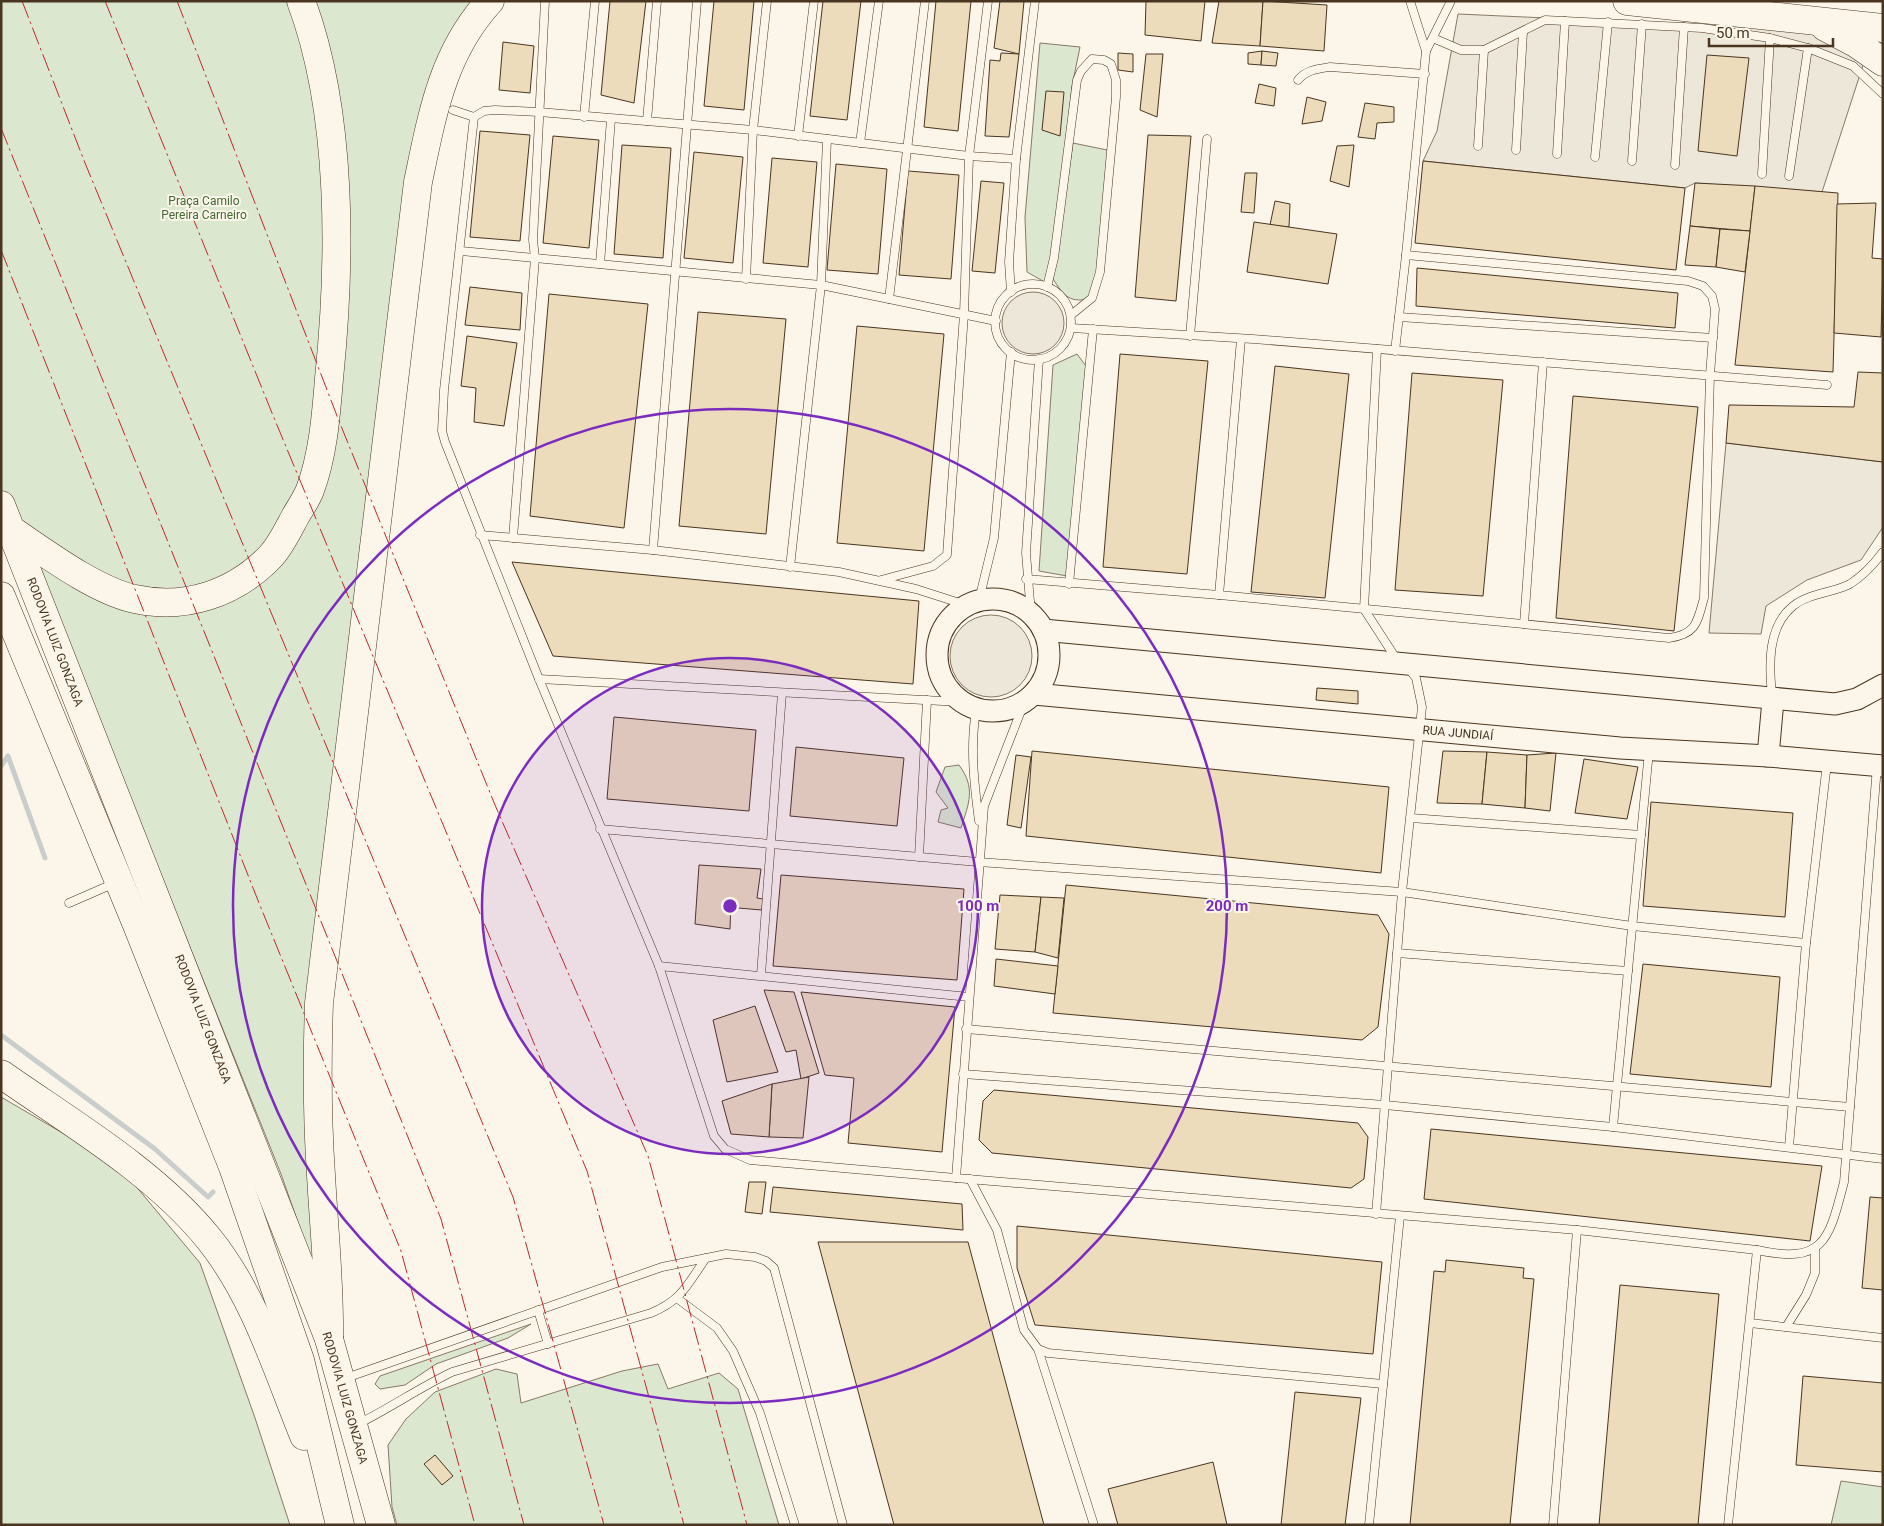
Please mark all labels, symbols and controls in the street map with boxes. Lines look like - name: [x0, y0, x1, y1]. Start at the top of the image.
- scale bar: [1709, 15, 1833, 47]
- text: 50 m: [1716, 24, 1750, 42]
- park label: Praça Camilo Pereira Carneiro: [161, 194, 247, 222]
- street label: RODOVIA LUIZ GONZAGA: [24, 576, 86, 709]
- street label: RUA JUNDIAÍ: [1422, 722, 1495, 743]
- centre of rings: [721, 897, 739, 915]
- text: 100 m: [957, 897, 999, 915]
- text: 200 m: [1206, 897, 1248, 915]
- street label: RODOVIA LUIZ GONZAGA: [172, 953, 234, 1086]
- street label: RODOVIA LUIZ GONZAGA: [319, 1330, 371, 1466]

